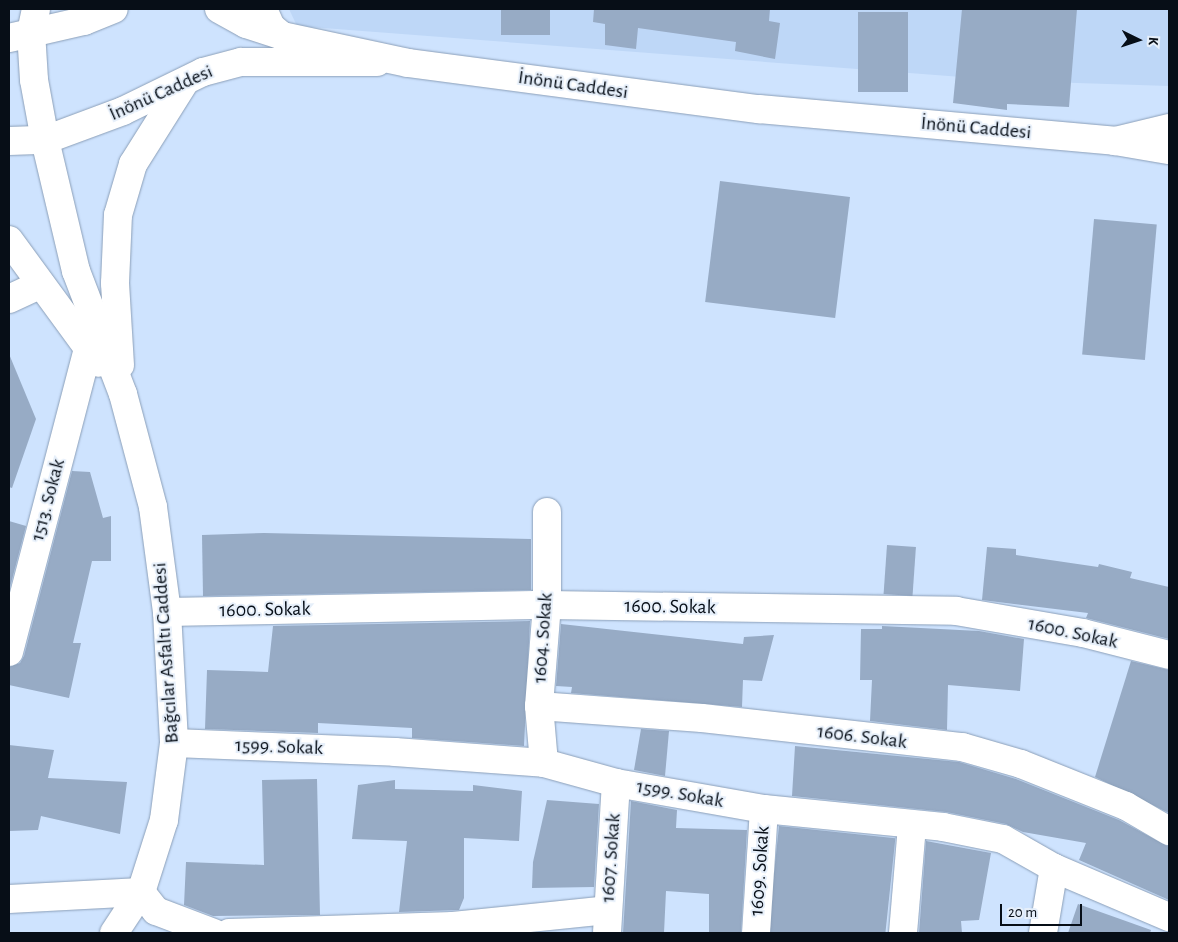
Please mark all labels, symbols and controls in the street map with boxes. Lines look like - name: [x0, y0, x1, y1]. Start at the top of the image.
- north arrow: [1113, 15, 1163, 65]
- text: K: [1146, 36, 1160, 46]
- street label: İnönü Caddesi: [106, 60, 216, 126]
- street label: İnönü Caddesi: [517, 65, 629, 105]
- street label: İnönü Caddesi: [920, 111, 1032, 145]
- street label: 1513. Sokak: [26, 456, 70, 544]
- street label: Bağcılar Asfaltı Caddesi: [148, 562, 184, 744]
- street label: 1604. Sokak: [528, 592, 558, 684]
- street label: 1600. Sokak: [624, 594, 716, 620]
- street label: 1600. Sokak: [219, 597, 311, 623]
- street label: 1600. Sokak: [1026, 612, 1120, 654]
- street label: 1606. Sokak: [816, 720, 908, 754]
- street label: 1599. Sokak: [235, 733, 323, 761]
- street label: 1599. Sokak: [635, 775, 725, 813]
- street label: 1607. Sokak: [596, 813, 626, 903]
- street label: 1609. Sokak: [745, 825, 775, 917]
- scale bar: [1003, 894, 1086, 926]
- text: 20 m: [1008, 905, 1037, 920]

